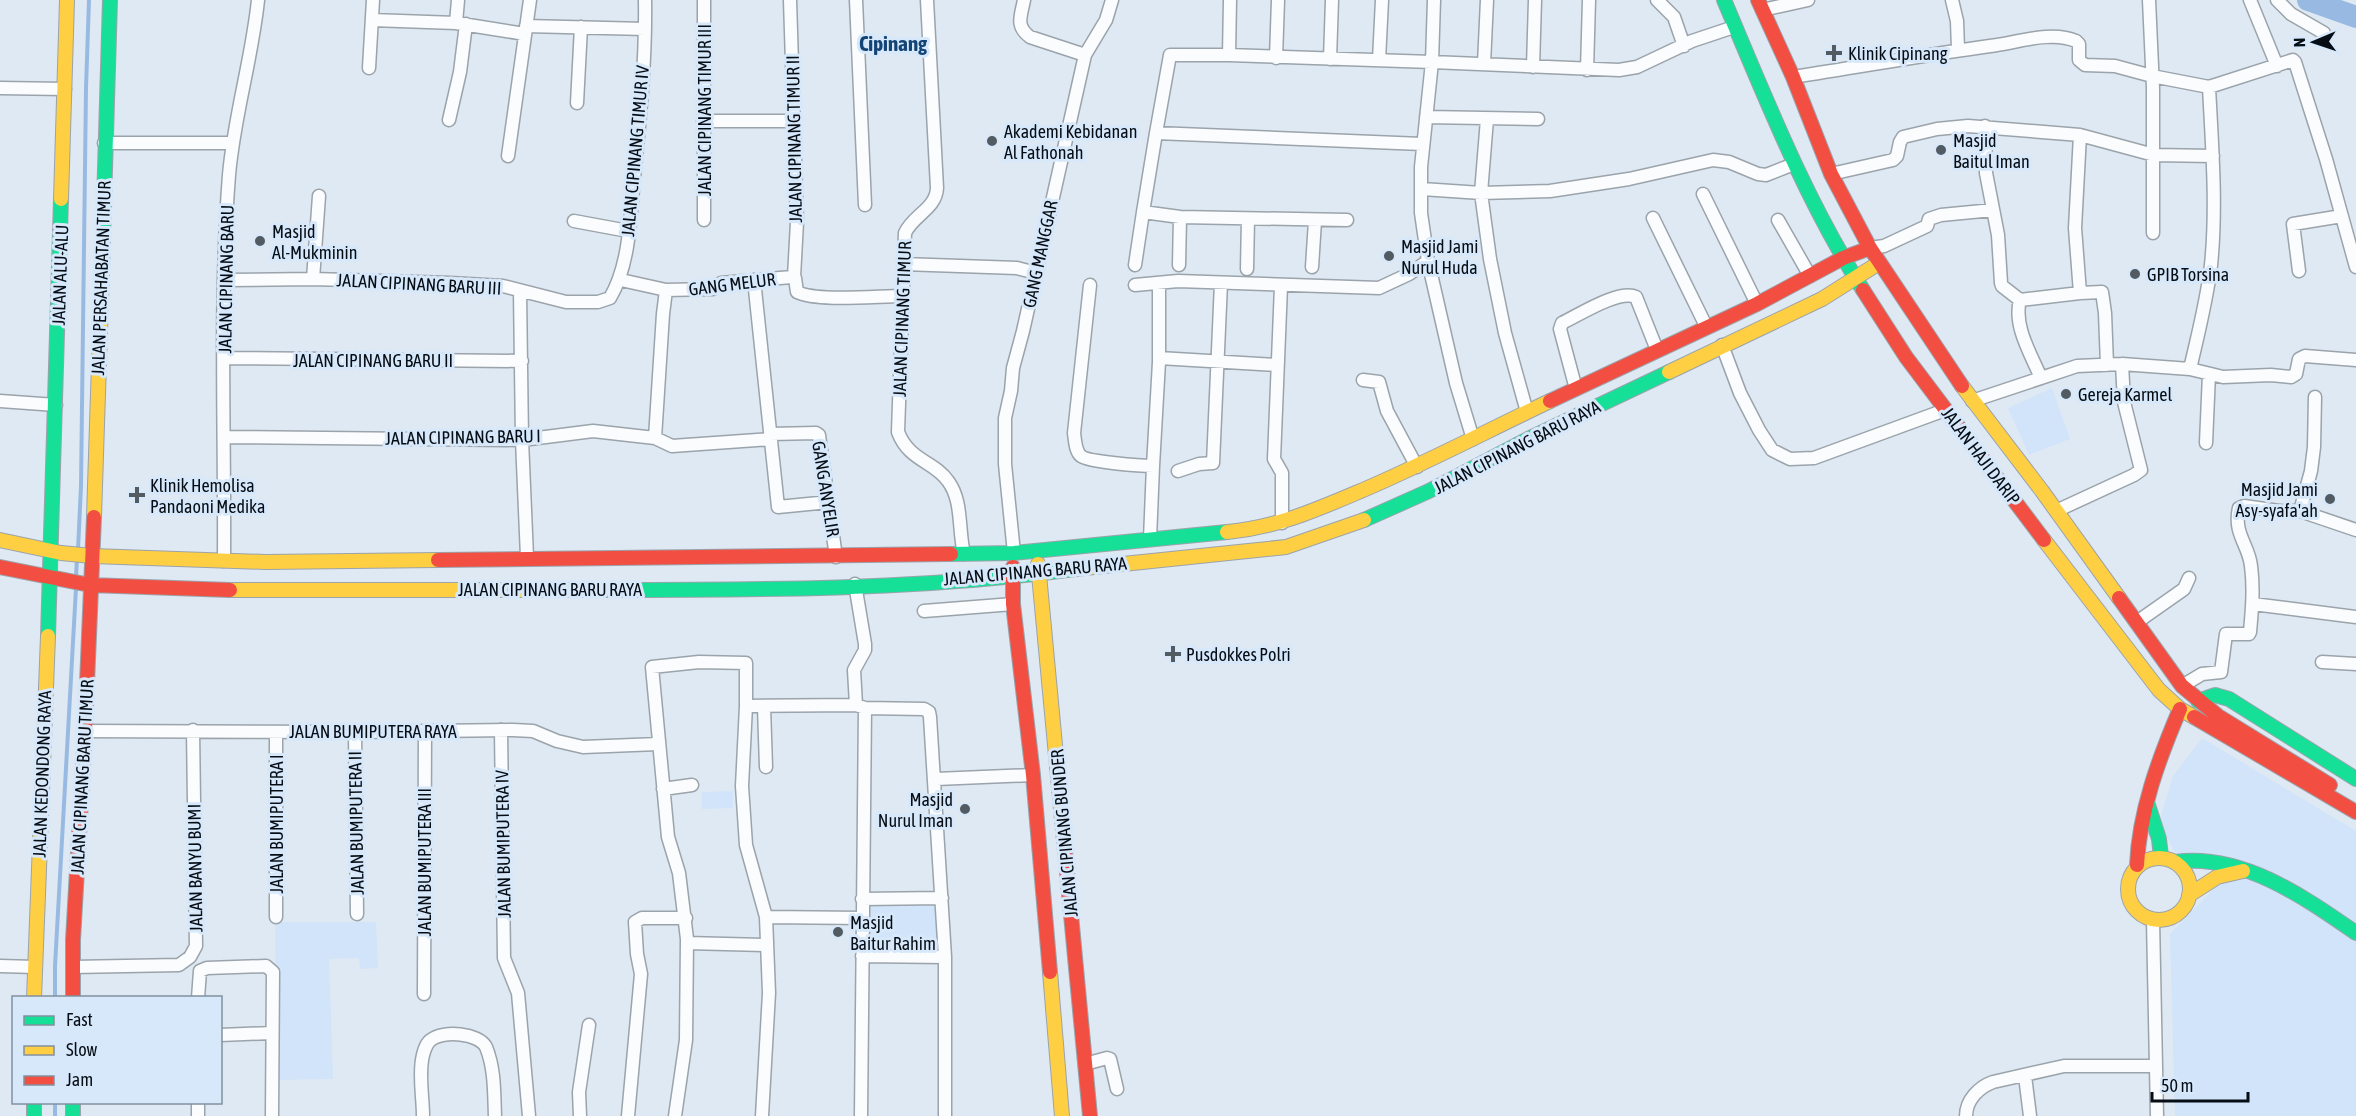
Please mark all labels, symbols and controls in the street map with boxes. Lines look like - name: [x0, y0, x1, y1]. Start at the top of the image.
- north arrow: [2284, 12, 2344, 72]
- street label: JALAN CIPINANG TIMUR III: [694, 24, 715, 196]
- district label: Cipinang: [859, 31, 928, 55]
- text: N: [2290, 37, 2308, 48]
- place label: Klinik Cipinang: [1848, 43, 1948, 64]
- marker: Klinik Cipinang: [1825, 44, 1843, 62]
- street label: JALAN CIPINANG TIMUR II: [782, 55, 806, 223]
- street label: JALAN CIPINANG TIMUR IV: [617, 64, 653, 237]
- place label: Akademi Kebidanan Al Fathonah: [1004, 121, 1137, 163]
- place label: Masjid Baitul Iman: [1953, 130, 2030, 172]
- marker: Akademi Kebidanan Al Fathonah: [985, 134, 999, 148]
- marker: Masjid Baitul Iman: [1934, 143, 1948, 157]
- street label: JALAN PERSAHABATAN TIMUR: [87, 180, 115, 376]
- street label: GANG MANGGAR: [1018, 198, 1062, 310]
- street label: JALAN CIPINANG BARU: [214, 205, 238, 353]
- place label: Masjid Al-Mukminin: [272, 221, 357, 263]
- street label: JALAN ALU-ALU: [48, 224, 72, 326]
- marker: Masjid Al-Mukminin: [253, 234, 267, 248]
- place label: Masjid Jami Nurul Huda: [1401, 236, 1478, 278]
- street label: JALAN CIPINANG TIMUR: [889, 241, 915, 397]
- marker: Masjid Jami Nurul Huda: [1382, 249, 1396, 263]
- place label: GPIB Torsina: [2147, 264, 2229, 285]
- marker: GPIB Torsina: [2128, 267, 2142, 281]
- street label: GANG MELUR: [687, 268, 777, 300]
- street label: JALAN CIPINANG BARU III: [336, 269, 502, 299]
- street label: JALAN CIPINANG BARU II: [293, 350, 453, 371]
- place label: Gereja Karmel: [2078, 384, 2172, 405]
- marker: Gereja Karmel: [2059, 387, 2073, 401]
- street label: JALAN CIPINANG BARU RAYA: [1430, 396, 1604, 498]
- street label: JALAN HAJI DARIP: [1937, 403, 2025, 509]
- street label: JALAN CIPINANG BARU I: [385, 425, 541, 449]
- street label: GANG ANYELIR: [808, 440, 844, 538]
- place label: Klinik Hemolisa Pandaoni Medika: [150, 475, 265, 517]
- place label: Masjid Jami Asy-syafa'ah: [2236, 479, 2318, 521]
- marker: Klinik Hemolisa Pandaoni Medika: [128, 486, 146, 504]
- marker: Masjid Jami Asy-syafa'ah: [2323, 492, 2337, 506]
- street label: JALAN CIPINANG BARU RAYA: [942, 553, 1128, 589]
- street label: JALAN CIPINANG BARU RAYA: [458, 579, 642, 600]
- place label: Pusdokkes Polri: [1186, 644, 1291, 665]
- marker: Pusdokkes Polri: [1164, 645, 1182, 663]
- street label: JALAN CIPINANG BARU TIMUR: [66, 679, 98, 875]
- street label: JALAN KEDONDONG RAYA: [29, 690, 55, 858]
- street label: JALAN BUMIPUTERA RAYA: [289, 721, 457, 742]
- street label: JALAN CIPINANG BUNDER: [1046, 748, 1082, 918]
- street label: JALAN BUMIPUTERA II: [344, 751, 368, 895]
- street label: JALAN BUMIPUTERA I: [266, 754, 287, 894]
- street label: JALAN BUMIPUTERA IV: [491, 770, 515, 918]
- street label: JALAN BUMIPUTERA III: [414, 788, 435, 936]
- place label: Masjid Nurul Iman: [878, 789, 953, 831]
- marker: Masjid Nurul Iman: [958, 802, 972, 816]
- street label: JALAN BANYU BUMI: [183, 804, 207, 932]
- place label: Masjid Baitur Rahim: [850, 912, 936, 954]
- marker: Masjid Baitur Rahim: [831, 925, 845, 939]
- legend: [12, 996, 222, 1104]
- text: Fast: [66, 1009, 93, 1030]
- text: Slow: [66, 1039, 97, 1060]
- scale bar: [2152, 1065, 2248, 1103]
- text: Jam: [66, 1069, 93, 1090]
- text: 50 m: [2161, 1075, 2193, 1096]

